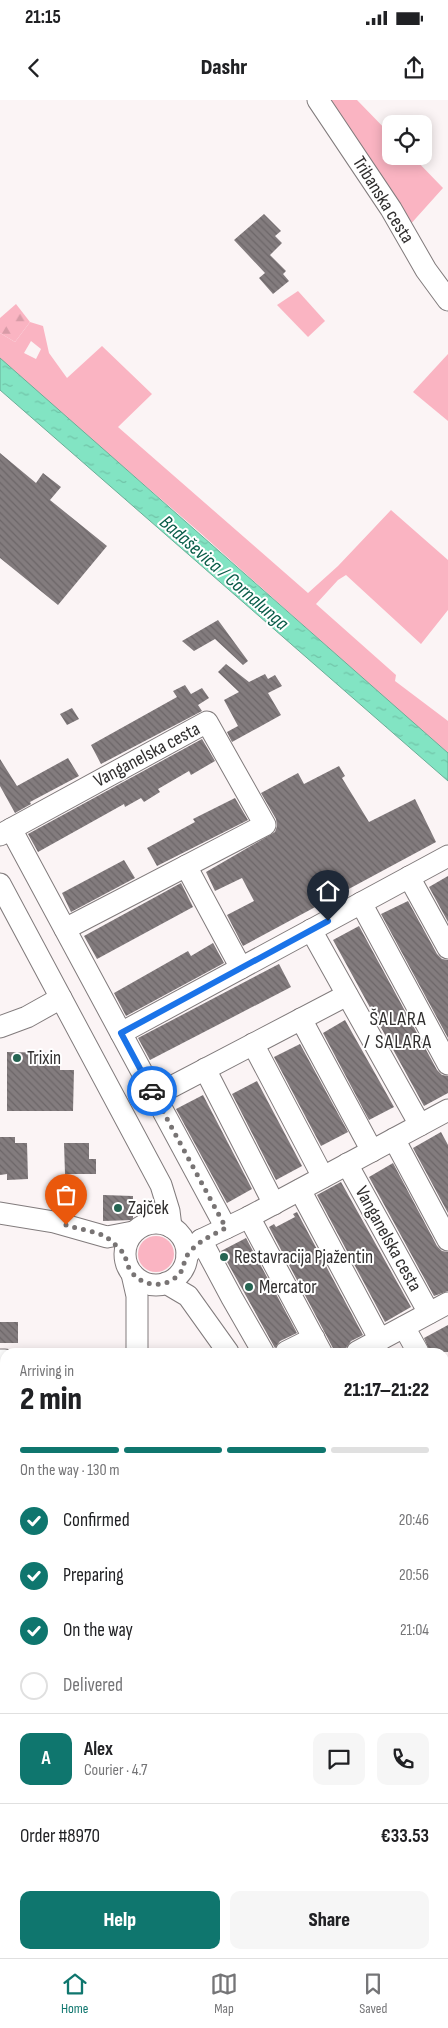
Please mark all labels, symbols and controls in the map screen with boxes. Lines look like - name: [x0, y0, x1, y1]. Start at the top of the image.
- text: 21:15: [25, 6, 61, 29]
- icon: back: [20, 54, 48, 82]
- text: Dashr: [201, 54, 247, 81]
- icon: share: [400, 54, 428, 82]
- map controls: [382, 115, 432, 165]
- button: locate: [382, 115, 432, 165]
- street label: Tribanska cesta: [347, 152, 419, 248]
- water label: Badaševica / Cornalunga: [155, 511, 293, 635]
- street label: Vanganelska cesta: [90, 717, 204, 793]
- pin: [307, 870, 349, 921]
- icon: home: [314, 877, 342, 905]
- district label: ŠALARA / SALARA: [364, 1007, 432, 1054]
- place label: Trixin: [27, 1047, 61, 1070]
- marker: Trixin: [11, 1052, 23, 1064]
- courier: [127, 1066, 177, 1116]
- icon: car: [138, 1077, 166, 1105]
- pin: [45, 1174, 87, 1225]
- icon: bag: [52, 1181, 80, 1209]
- street label: Vanganelska cesta: [350, 1182, 426, 1296]
- place label: Zajček: [128, 1197, 170, 1220]
- marker: Zajček: [112, 1202, 124, 1214]
- place label: Restavracija Pjažentin: [234, 1246, 373, 1269]
- marker: Restavracija Pjažentin: [218, 1251, 230, 1263]
- place label: Mercator: [259, 1276, 317, 1299]
- marker: Mercator: [243, 1281, 255, 1293]
- text: Arriving in: [20, 1362, 74, 1381]
- text: 21:17–21:22: [344, 1379, 429, 1402]
- text: 2 min: [20, 1380, 82, 1419]
- text: On the way · 130 m: [20, 1461, 119, 1480]
- icon: check: [20, 1507, 48, 1535]
- text: Confirmed: [63, 1509, 130, 1532]
- text: 20:46: [399, 1511, 429, 1530]
- icon: check: [20, 1562, 48, 1590]
- text: Preparing: [63, 1564, 124, 1587]
- text: 20:56: [399, 1566, 429, 1585]
- icon: check: [20, 1617, 48, 1645]
- text: On the way: [63, 1619, 133, 1642]
- text: 21:04: [400, 1621, 429, 1640]
- text: Delivered: [63, 1674, 123, 1697]
- button: chat: [313, 1733, 365, 1785]
- button: phone: [377, 1733, 429, 1785]
- text: Alex: [84, 1738, 113, 1761]
- text: A: [41, 1747, 51, 1770]
- text: Courier · 4.7: [84, 1761, 147, 1780]
- text: Order #8970: [20, 1825, 100, 1848]
- text: €33.53: [381, 1825, 429, 1848]
- button: Help: [20, 1891, 220, 1949]
- button: Share: [230, 1891, 429, 1949]
- tab: Home: [61, 1970, 89, 2017]
- tab: Map: [210, 1970, 238, 2017]
- tab: Saved: [359, 1970, 387, 2017]

